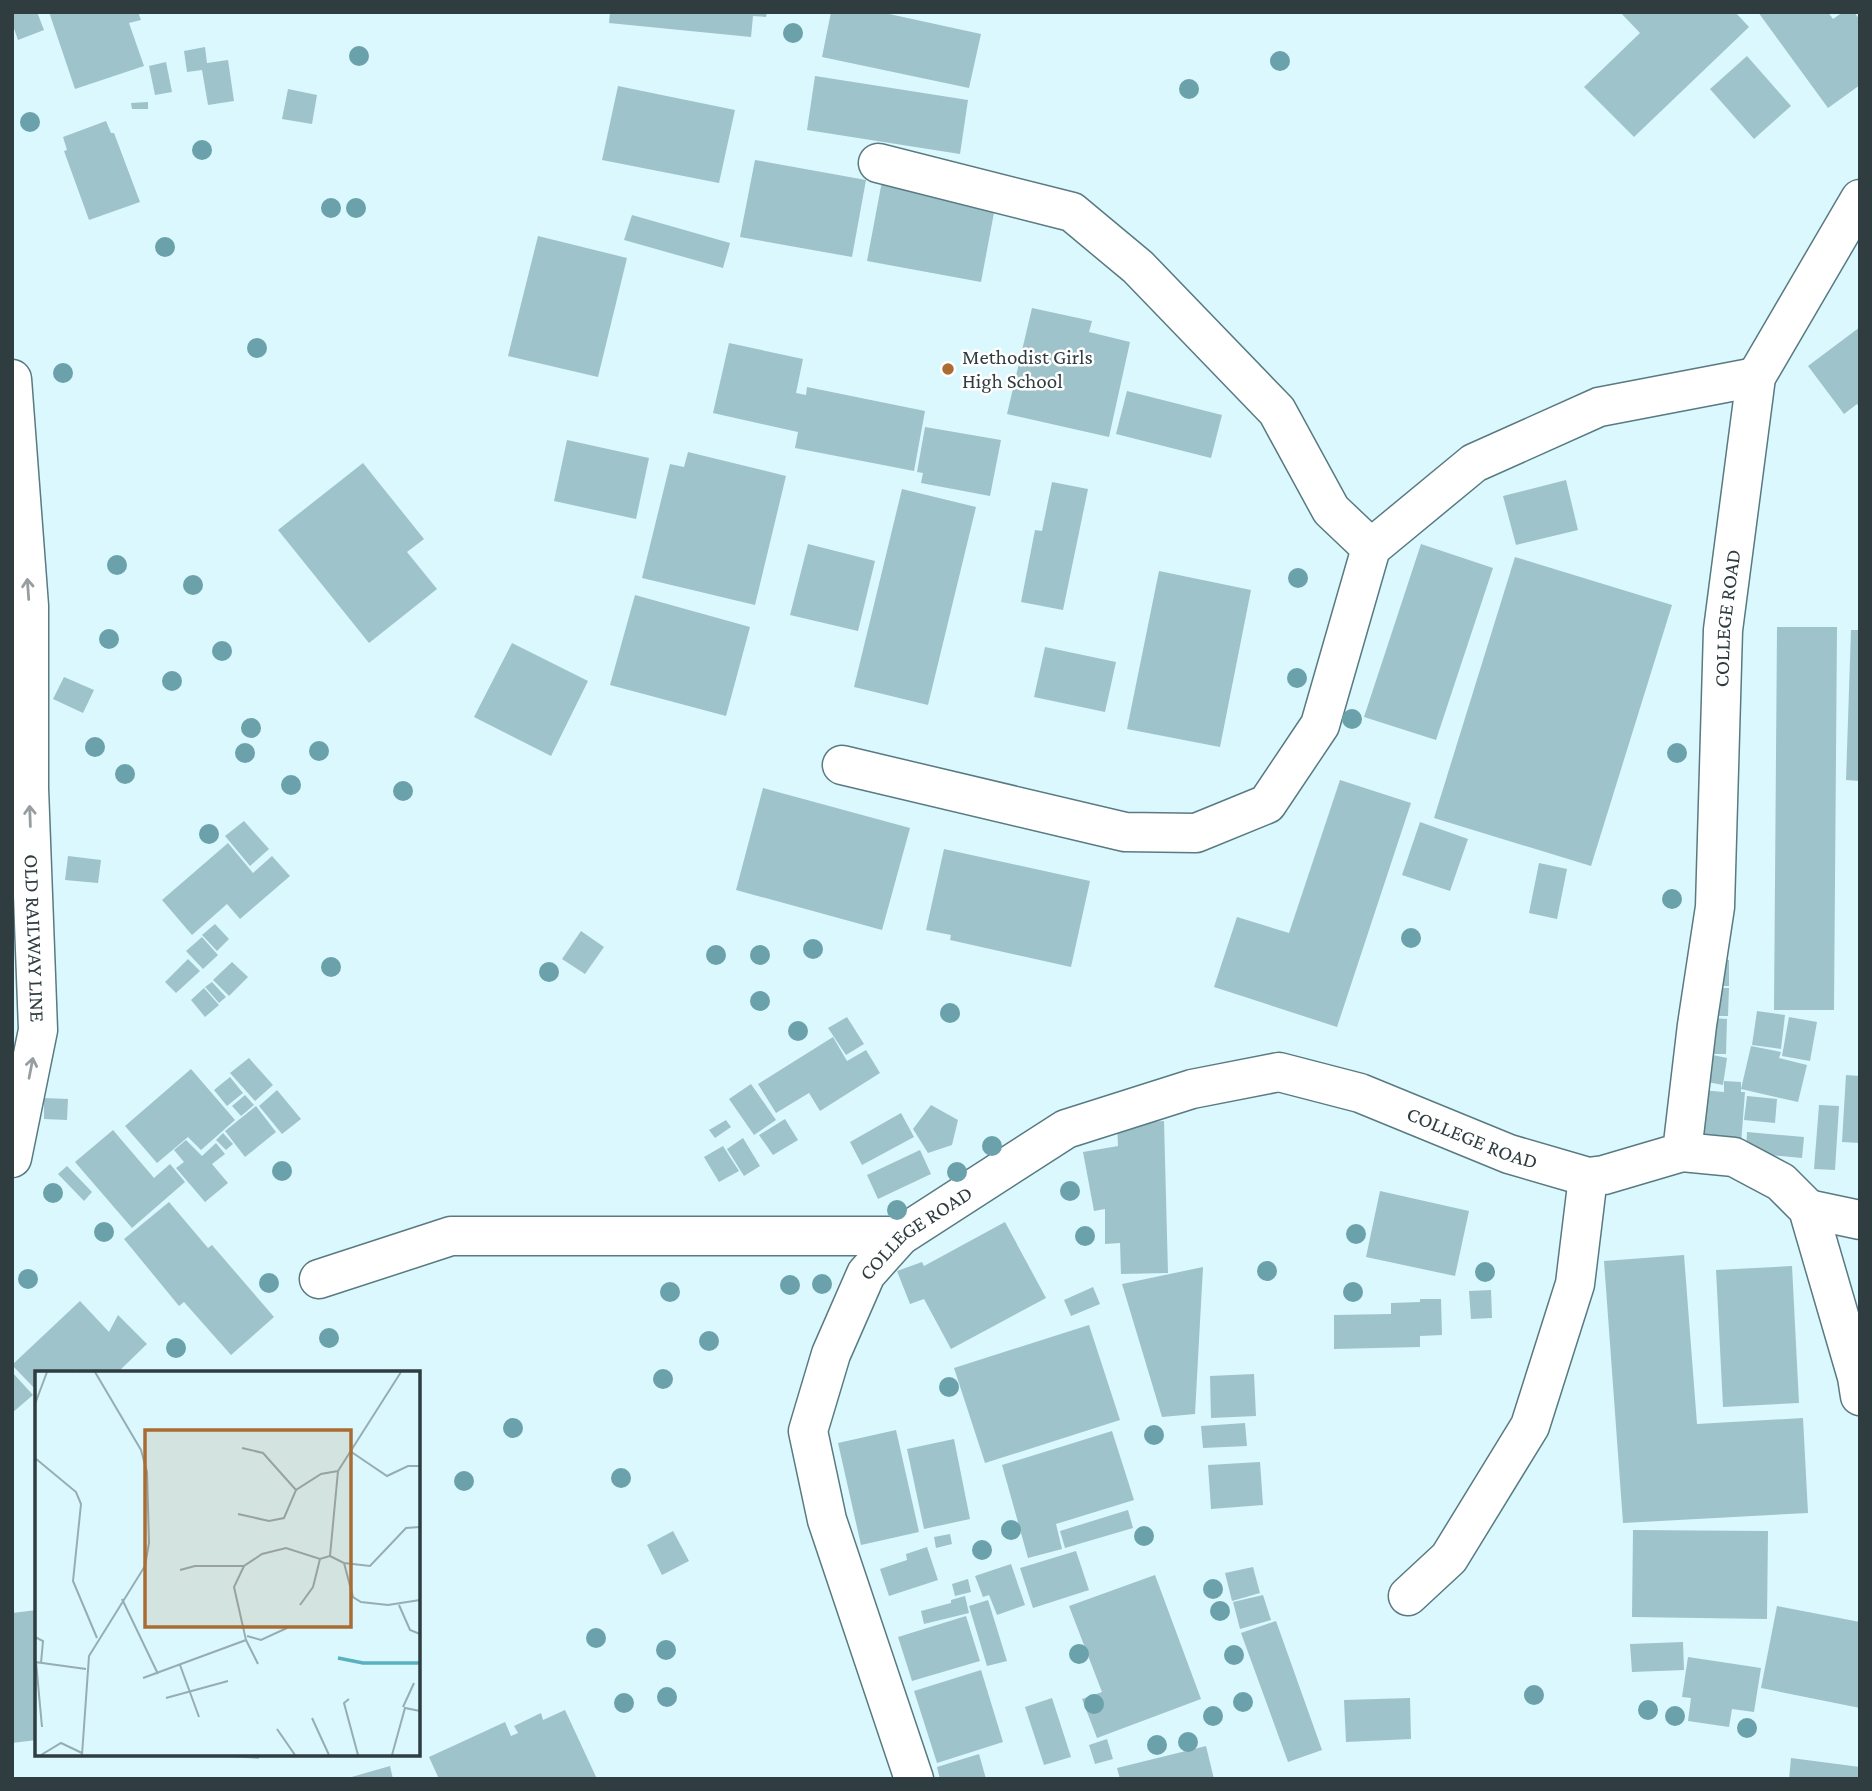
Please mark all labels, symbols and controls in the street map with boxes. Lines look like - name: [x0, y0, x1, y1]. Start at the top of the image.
- place label: Methodist Girls High School: [962, 345, 1093, 393]
- marker: Methodist Girls High School: [940, 361, 956, 377]
- street label: COLLEGE ROAD: [1709, 548, 1745, 688]
- one-way arrow: [21, 578, 34, 601]
- one-way arrow: [23, 805, 37, 828]
- street label: OLD RAILWAY LINE: [19, 854, 50, 1023]
- one-way arrow: [24, 1057, 38, 1080]
- street label: COLLEGE ROAD: [1403, 1102, 1541, 1174]
- street label: COLLEGE ROAD: [854, 1181, 977, 1285]
- inset map: [35, 1371, 420, 1756]

